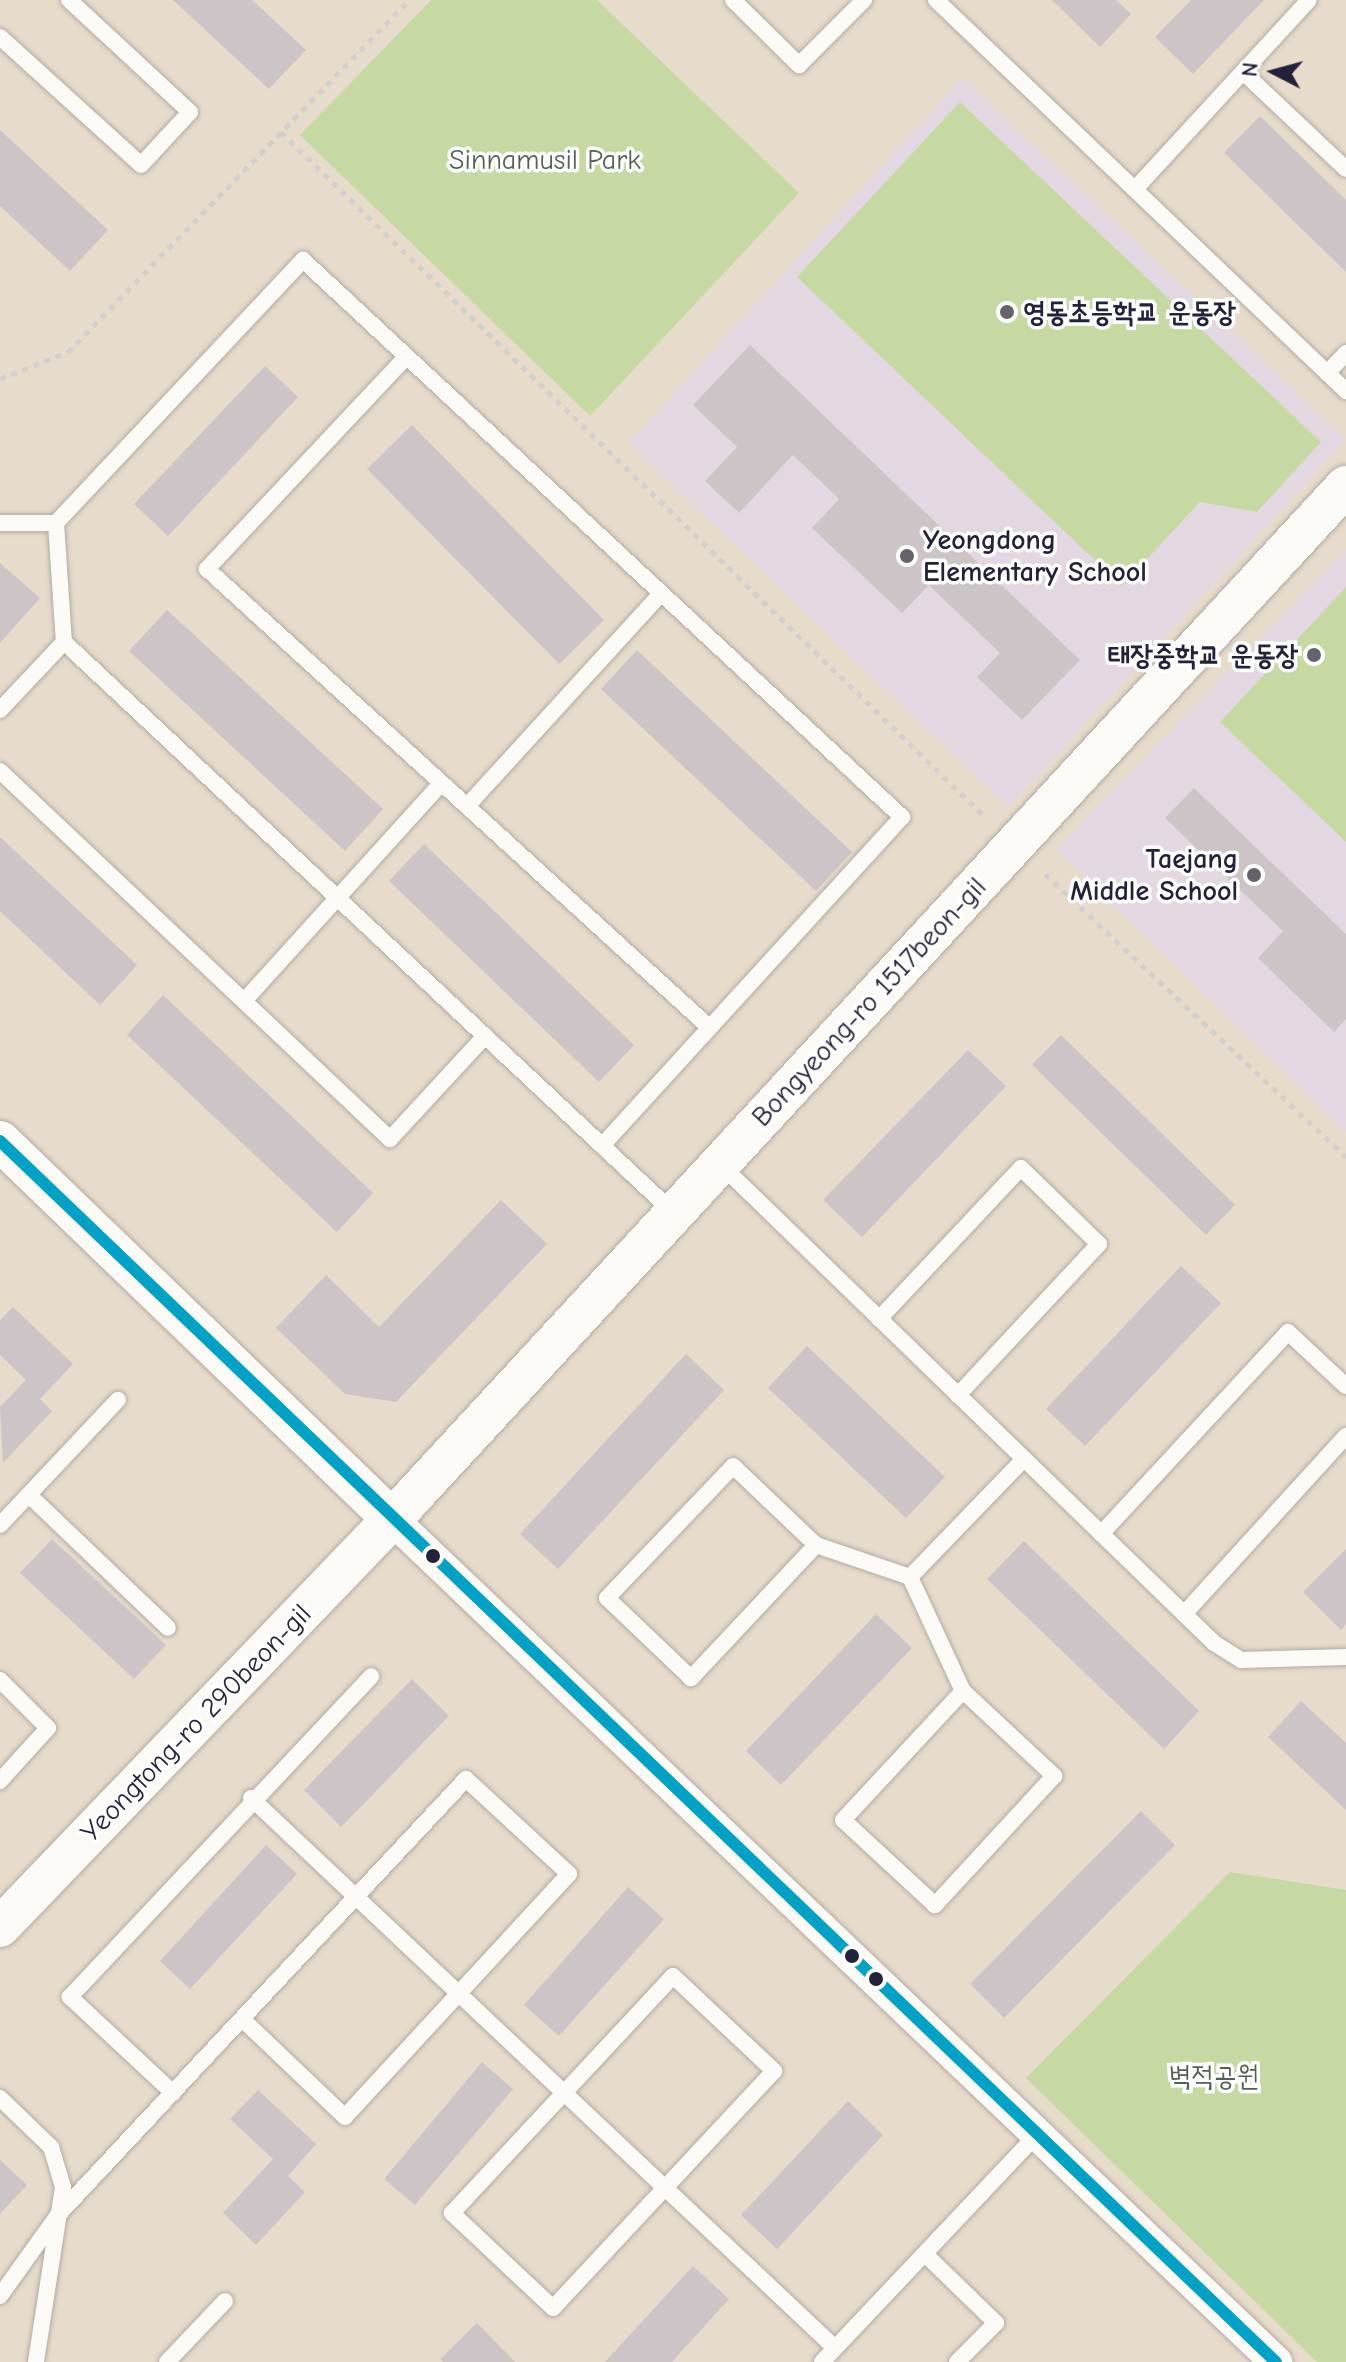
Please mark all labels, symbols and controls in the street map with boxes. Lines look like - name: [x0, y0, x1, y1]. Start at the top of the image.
- north arrow: [1234, 32, 1314, 112]
- text: N: [1236, 61, 1264, 78]
- park label: Sinnamusil Park: [449, 143, 641, 177]
- place label: 영동초등학교 운동장: [1023, 295, 1236, 329]
- marker: 영동초등학교 운동장: [998, 303, 1016, 321]
- place label: Yeongdong Elementary School: [923, 523, 1147, 589]
- marker: Yeongdong Elementary School: [898, 547, 916, 565]
- place label: 태장중학교 운동장: [1108, 638, 1298, 672]
- marker: 태장중학교 운동장: [1305, 646, 1323, 664]
- place label: Taejang Middle School: [1070, 842, 1238, 908]
- marker: Taejang Middle School: [1245, 866, 1263, 884]
- street label: Bongyeong-ro 1517beon-gil: [745, 870, 993, 1134]
- unlabelled marker: [425, 1548, 441, 1564]
- street label: Yeongtong-ro 290beon-gil: [74, 1597, 318, 1849]
- unlabelled marker: [844, 1948, 860, 1964]
- unlabelled marker: [868, 1971, 884, 1987]
- park label: 벽적공원: [1169, 2059, 1259, 2093]

